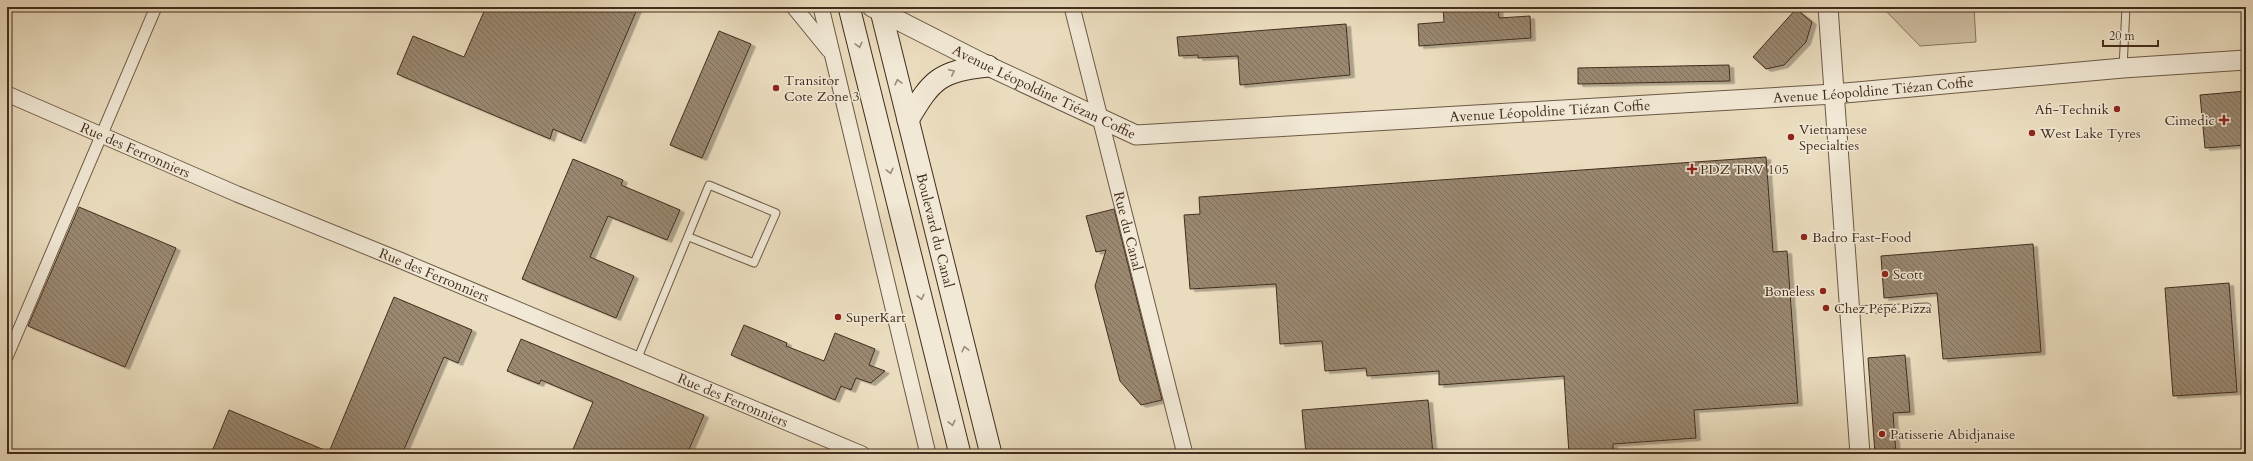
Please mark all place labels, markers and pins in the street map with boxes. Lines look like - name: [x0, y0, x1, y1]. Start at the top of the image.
- place label: Transitor Cote Zone 3: [784, 71, 860, 106]
- marker: Transitor Cote Zone 3: [771, 83, 781, 93]
- place label: Afi-Technik: [2035, 100, 2109, 119]
- marker: Afi-Technik: [2112, 104, 2122, 114]
- place label: Cimedic: [2164, 111, 2215, 130]
- marker: Cimedic: [2218, 114, 2230, 126]
- place label: Vietnamese Specialties: [1799, 120, 1867, 155]
- place label: West Lake Tyres: [2039, 124, 2141, 143]
- marker: West Lake Tyres: [2027, 128, 2037, 138]
- marker: Vietnamese Specialties: [1786, 132, 1796, 142]
- place label: PDZ TRV 105: [1700, 160, 1789, 179]
- marker: PDZ TRV 105: [1687, 164, 1697, 174]
- place label: Badro Fast-Food: [1812, 228, 1912, 247]
- marker: Badro Fast-Food: [1799, 232, 1809, 242]
- place label: Scott: [1893, 265, 1923, 284]
- marker: Scott: [1880, 269, 1890, 279]
- place label: Boneless: [1764, 282, 1815, 301]
- marker: Boneless: [1818, 286, 1828, 296]
- place label: Chez Pépé Pizza: [1834, 299, 1932, 318]
- marker: Chez Pépé Pizza: [1821, 303, 1831, 313]
- place label: SuperKart: [846, 308, 906, 327]
- marker: SuperKart: [833, 312, 843, 322]
- place label: Patisserie Abidjanaise: [1890, 425, 2015, 444]
- marker: Patisserie Abidjanaise: [1877, 429, 1887, 439]

